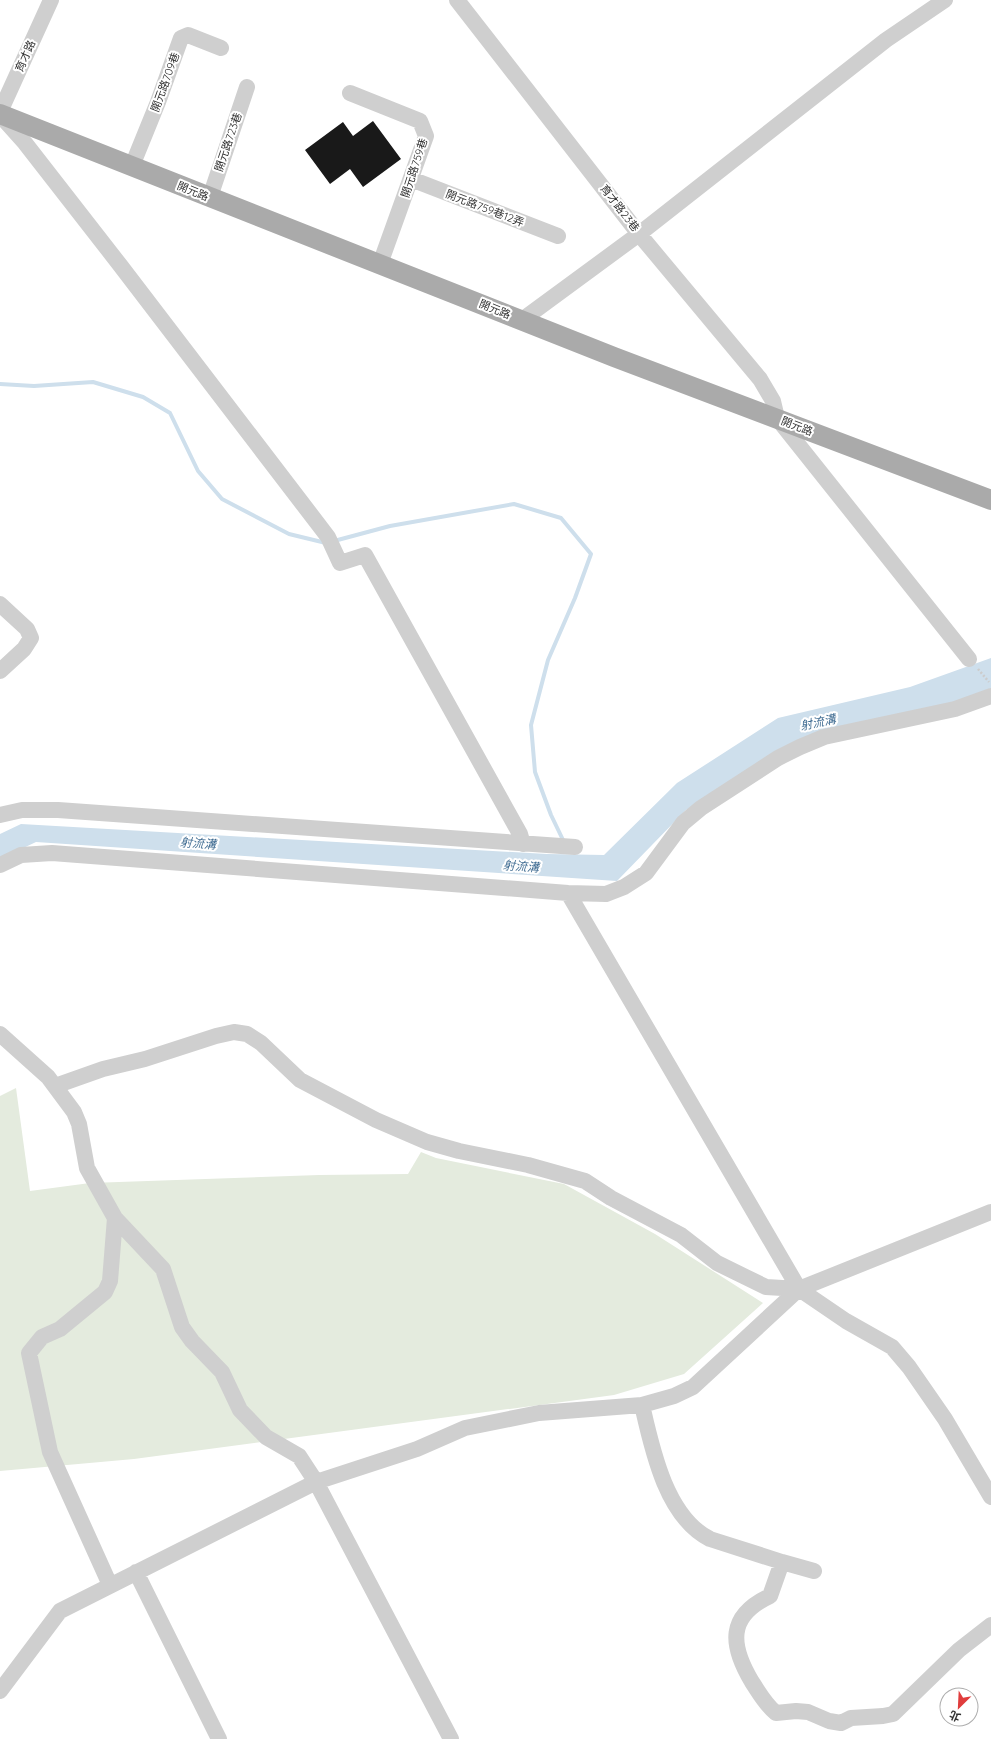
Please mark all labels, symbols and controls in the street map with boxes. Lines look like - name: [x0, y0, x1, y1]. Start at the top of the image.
- street label: 育才路: [12, 38, 38, 74]
- street label: 開元路709巷: [148, 50, 182, 114]
- street label: 開元路723巷: [211, 111, 245, 173]
- street label: 開元路759巷: [398, 136, 430, 200]
- street label: 開元路: [175, 178, 211, 204]
- street label: 育才路23巷: [597, 182, 643, 234]
- street label: 開元路759巷12弄: [444, 187, 526, 229]
- street label: 開元路: [477, 296, 513, 322]
- street label: 開元路: [779, 414, 815, 438]
- water label: 射流溝: [799, 711, 839, 733]
- water label: 射流溝: [180, 834, 218, 852]
- water label: 射流溝: [503, 857, 541, 875]
- north arrow: [939, 1687, 979, 1727]
- text: 北: [947, 1708, 963, 1725]

